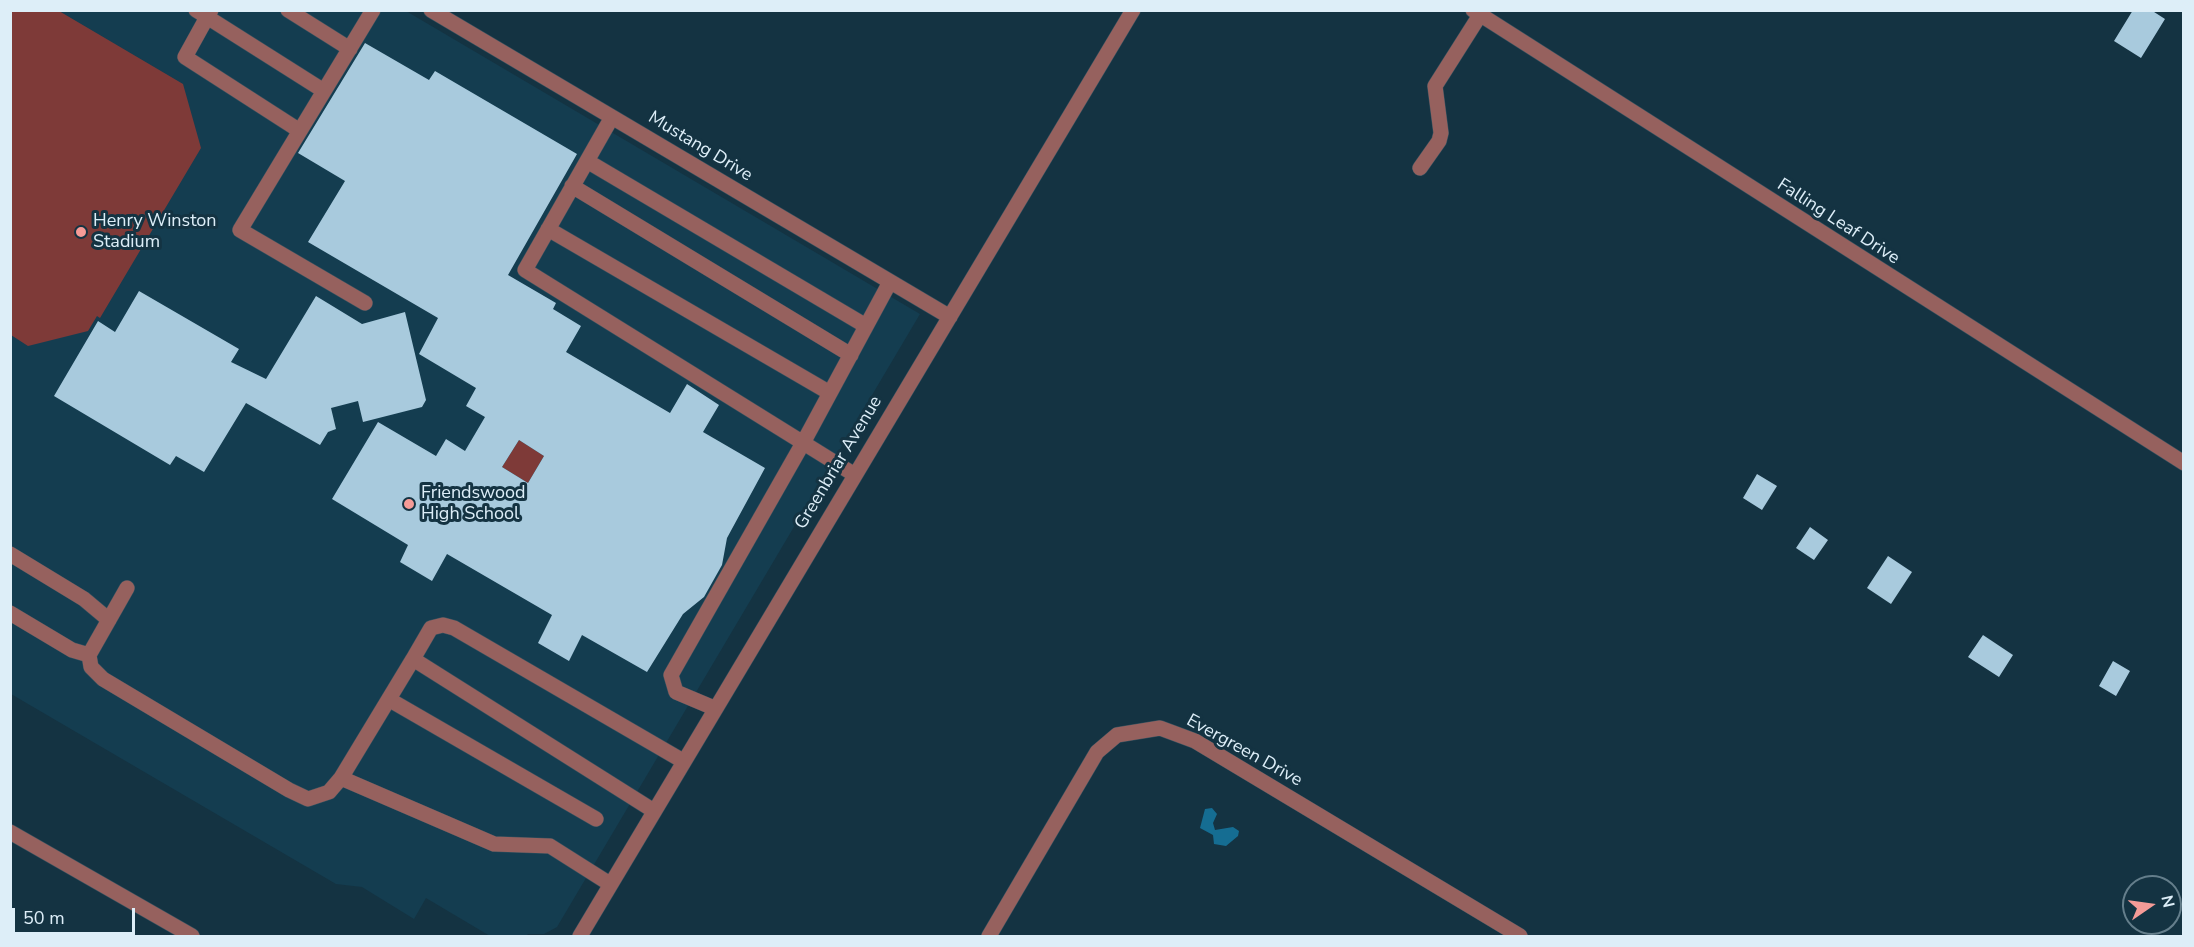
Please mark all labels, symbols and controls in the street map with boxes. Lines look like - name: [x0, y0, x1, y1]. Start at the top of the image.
- street label: Mustang Drive: [644, 107, 756, 187]
- street label: Falling Leaf Drive: [1773, 174, 1903, 270]
- place label: Henry Winston Stadium: [93, 211, 217, 254]
- marker: Henry Winston Stadium: [74, 225, 88, 239]
- street label: Greenbriar Avenue: [791, 392, 887, 534]
- place label: Friendswood High School: [421, 483, 526, 526]
- marker: Friendswood High School: [402, 497, 416, 511]
- street label: Evergreen Drive: [1182, 710, 1306, 792]
- north arrow: [2122, 875, 2182, 935]
- text: N: [2156, 893, 2180, 910]
- scale bar: [15, 896, 138, 934]
- text: 50 m: [23, 906, 65, 930]

